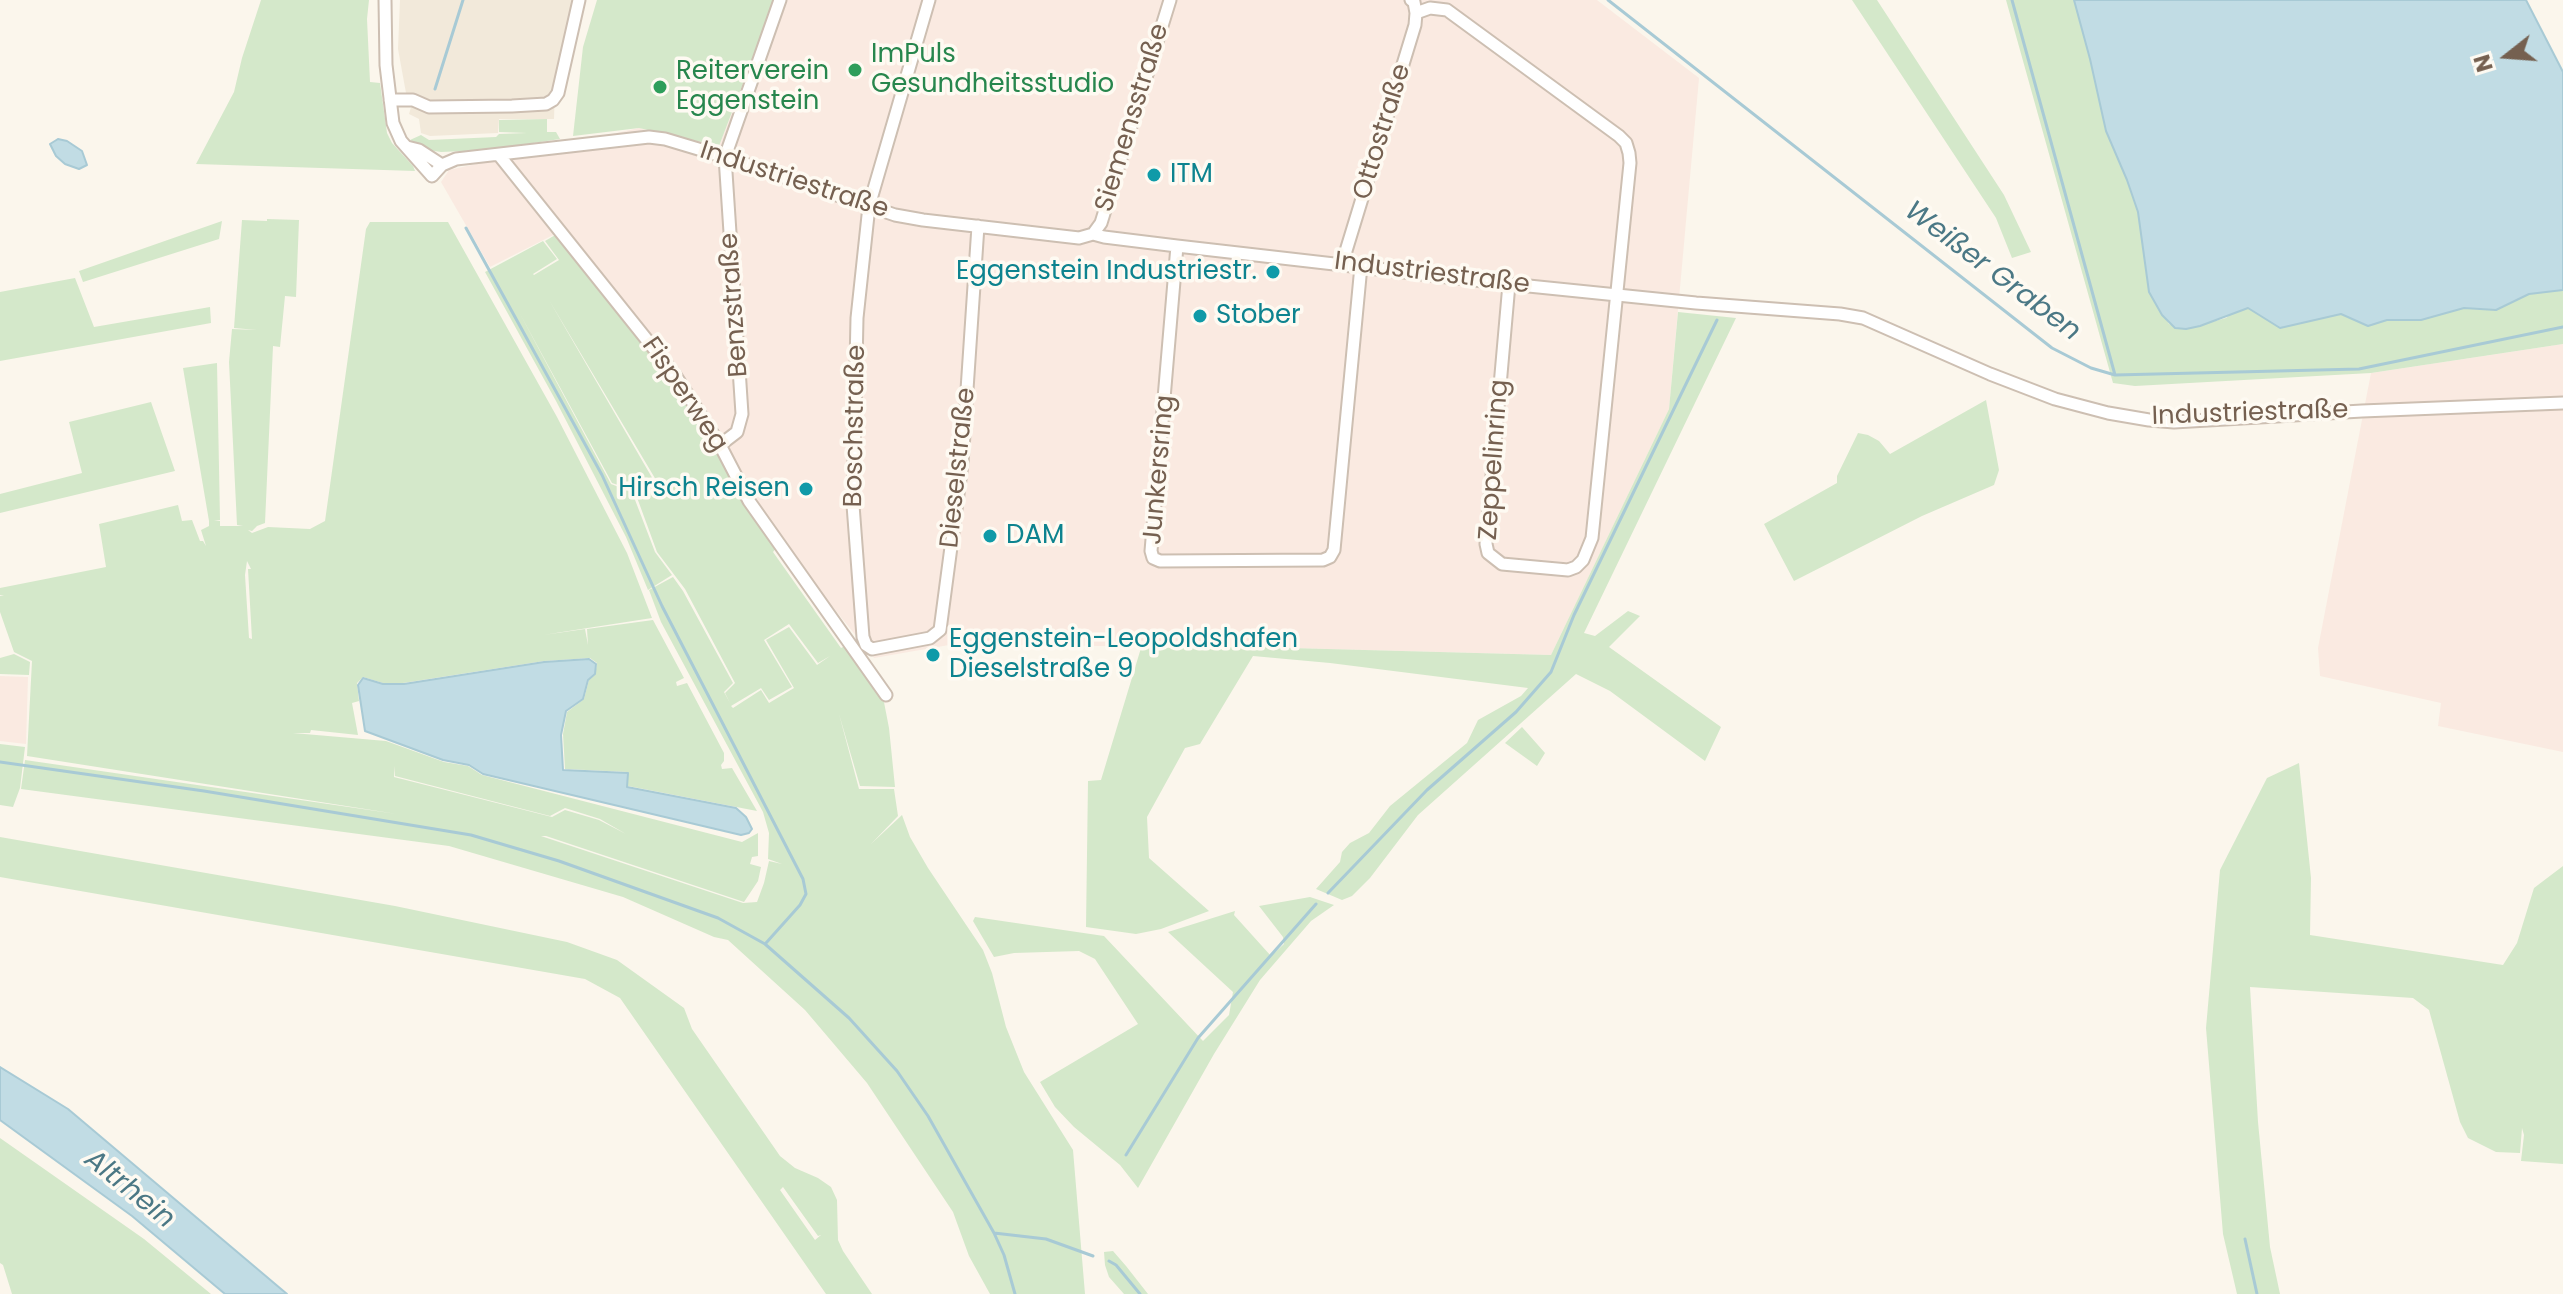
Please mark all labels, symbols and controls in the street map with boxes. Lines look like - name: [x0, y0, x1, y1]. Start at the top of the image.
- north arrow: [2467, 16, 2547, 96]
- street label: Siemensstraße: [1090, 20, 1176, 216]
- place label: ImPuls Gesundheitsstudio: [871, 39, 1114, 100]
- text: N: [2466, 51, 2501, 76]
- place label: Reiterverein Eggenstein: [676, 56, 829, 118]
- street label: Ottostraße: [1348, 60, 1418, 204]
- marker: ImPuls Gesundheitsstudio: [846, 61, 864, 79]
- marker: Reiterverein Eggenstein: [651, 78, 669, 96]
- street label: Industriestraße: [696, 136, 892, 226]
- place label: ITM: [1170, 159, 1213, 191]
- marker: ITM: [1145, 166, 1163, 184]
- water label: Weißer Graben: [1897, 195, 2087, 349]
- street label: Benzstraße: [714, 232, 756, 378]
- street label: Industriestraße: [1333, 247, 1531, 301]
- place label: Eggenstein Industriestr.: [956, 256, 1257, 288]
- marker: Eggenstein Industriestr.: [1264, 263, 1282, 281]
- place label: Stober: [1216, 300, 1301, 332]
- marker: Stober: [1191, 307, 1209, 325]
- street label: Fisperweg: [634, 332, 734, 458]
- street label: Boschstraße: [839, 344, 873, 508]
- street label: Zeppelinring: [1474, 379, 1516, 541]
- street label: Dieselstraße: [935, 386, 983, 550]
- street label: Junkersring: [1138, 394, 1182, 546]
- street label: Industriestraße: [2151, 395, 2349, 433]
- place label: Hirsch Reisen: [618, 473, 790, 505]
- marker: Hirsch Reisen: [797, 480, 815, 498]
- place label: DAM: [1006, 520, 1064, 552]
- marker: DAM: [981, 527, 999, 545]
- place label: Eggenstein-Leopoldshafen Dieselstraße 9: [949, 624, 1298, 686]
- marker: Eggenstein-Leopoldshafen Dieselstraße 9: [924, 646, 942, 664]
- water label: Altrhein: [77, 1143, 181, 1237]

